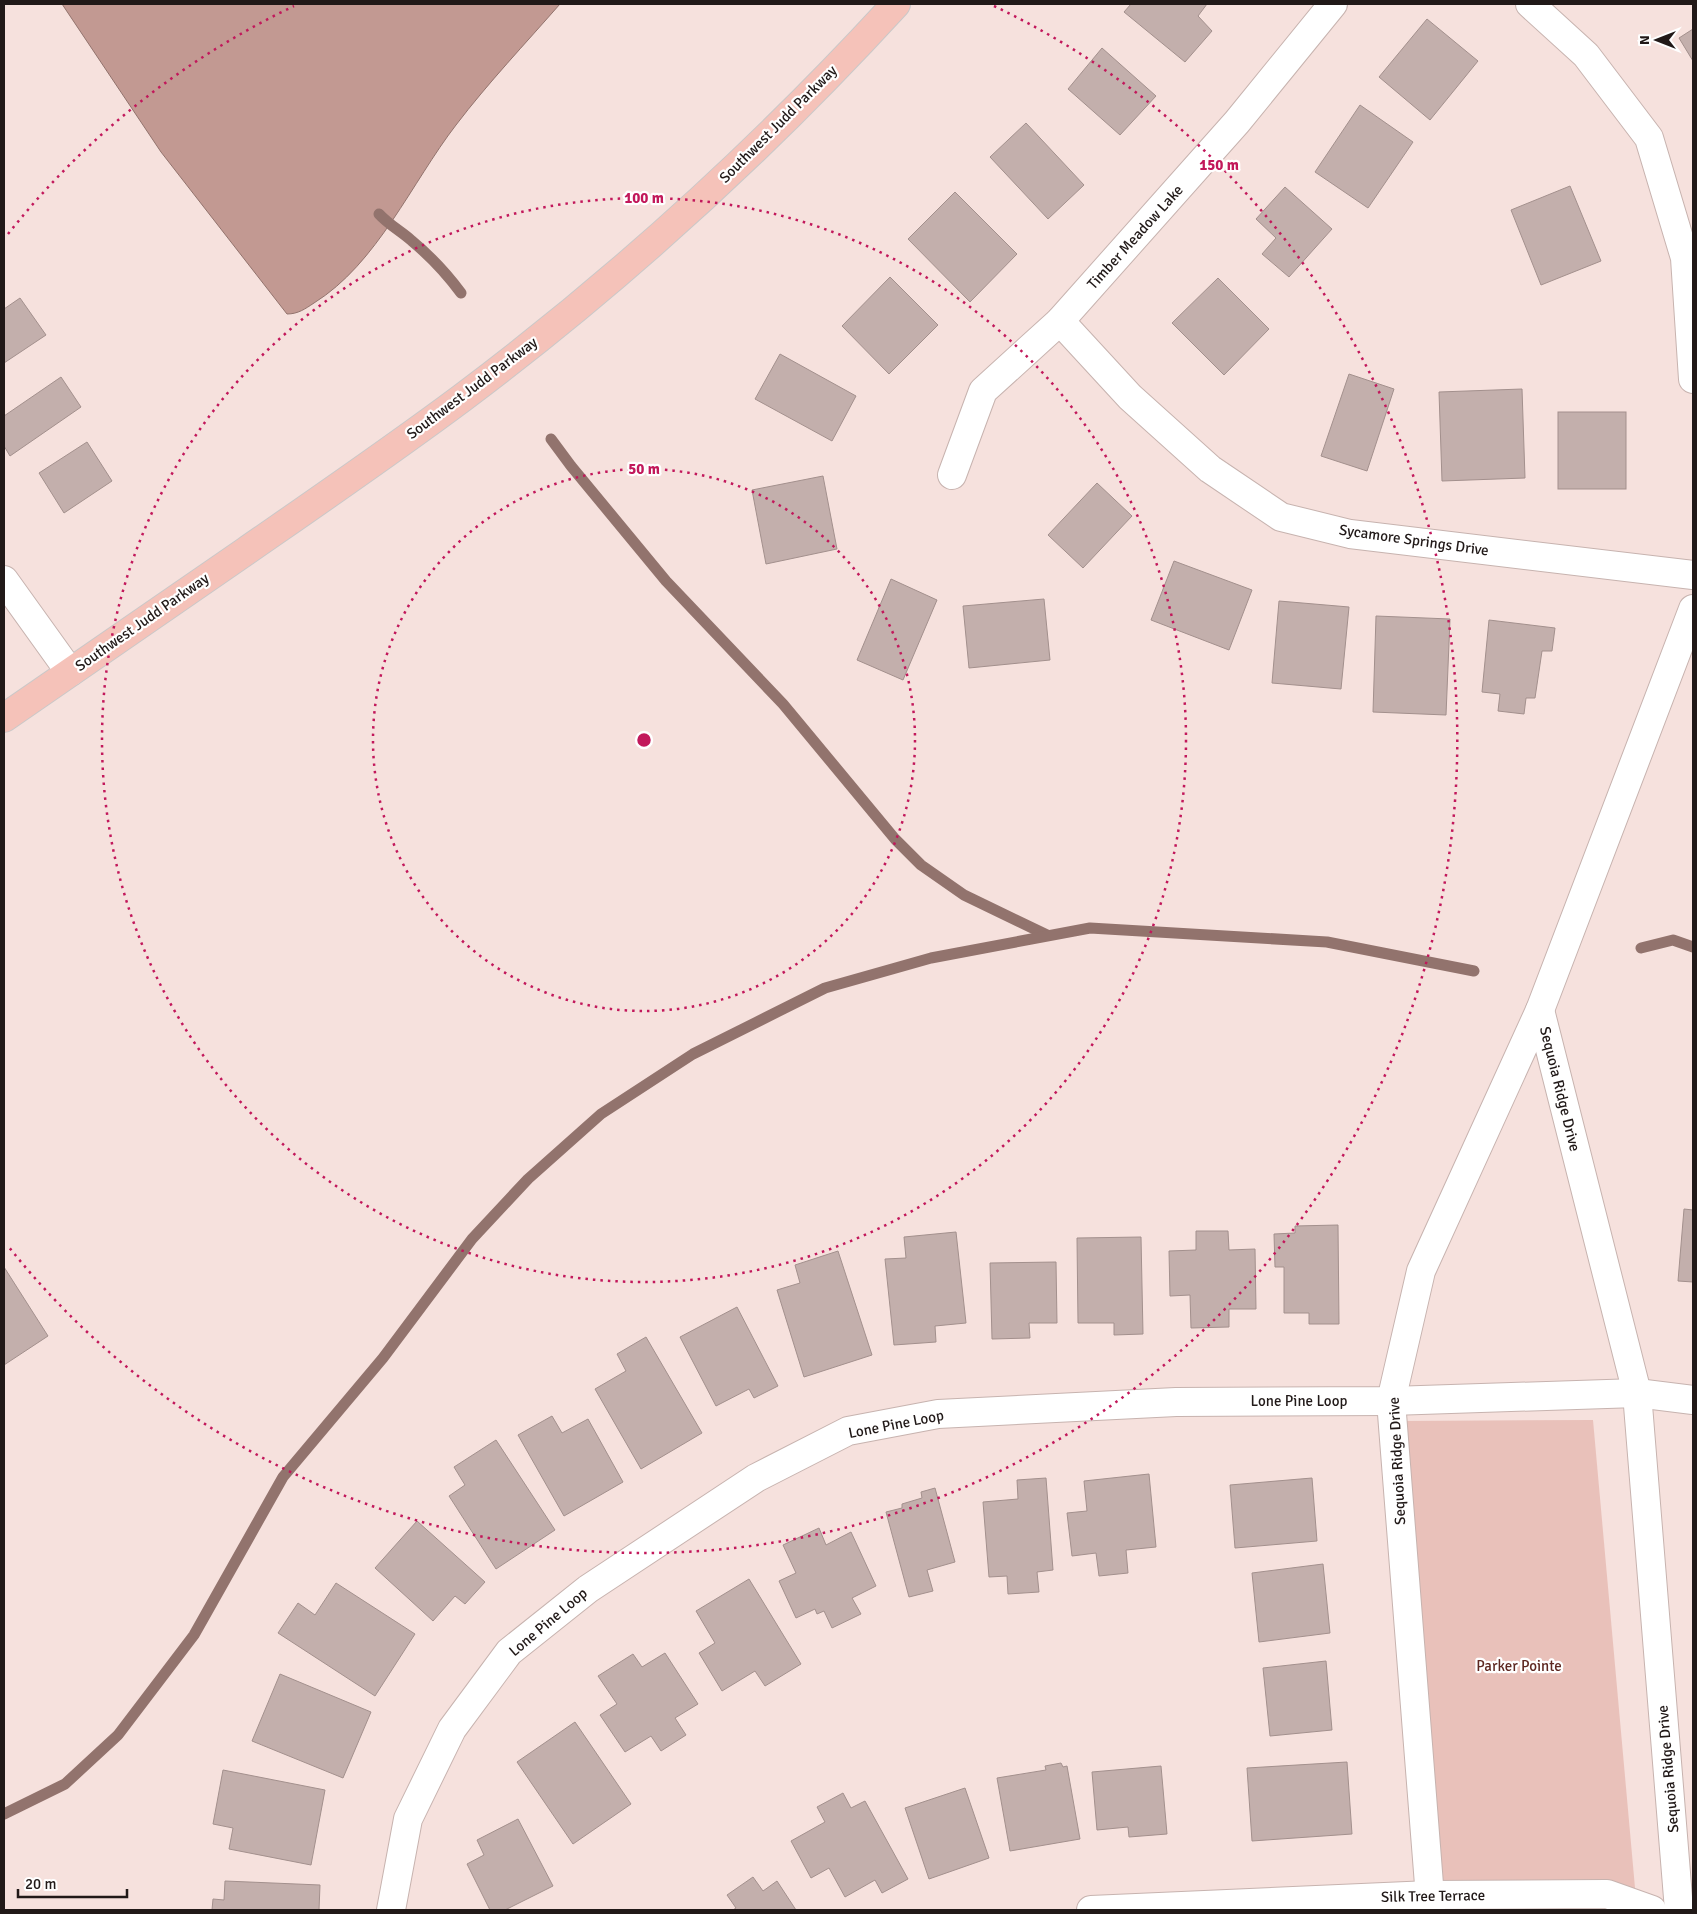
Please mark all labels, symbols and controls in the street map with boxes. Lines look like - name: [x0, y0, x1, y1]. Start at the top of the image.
- north arrow: [1632, 15, 1682, 65]
- text: N: [1636, 35, 1653, 45]
- street label: Southwest Judd Parkway: [715, 61, 841, 187]
- text: 150 m: [1199, 156, 1239, 174]
- street label: Timber Meadow Lake: [1083, 181, 1187, 293]
- text: 100 m: [624, 189, 664, 207]
- street label: Southwest Judd Parkway: [403, 333, 541, 443]
- text: 50 m: [628, 460, 660, 478]
- street label: Sycamore Springs Drive: [1338, 521, 1490, 559]
- street label: Southwest Judd Parkway: [72, 569, 212, 675]
- centre of rings: [635, 731, 653, 749]
- street label: Sequoia Ridge Drive: [1536, 1025, 1584, 1153]
- street label: Lone Pine Loop: [1251, 1392, 1347, 1410]
- street label: Sequoia Ridge Drive: [1385, 1397, 1409, 1525]
- street label: Lone Pine Loop: [847, 1406, 945, 1442]
- street label: Lone Pine Loop: [505, 1584, 591, 1660]
- park label: Parker Pointe: [1476, 1657, 1562, 1675]
- street label: Sequoia Ridge Drive: [1653, 1704, 1683, 1834]
- scale bar: [18, 1866, 126, 1898]
- text: 20 m: [25, 1875, 56, 1893]
- street label: Silk Tree Terrace: [1381, 1886, 1485, 1906]

